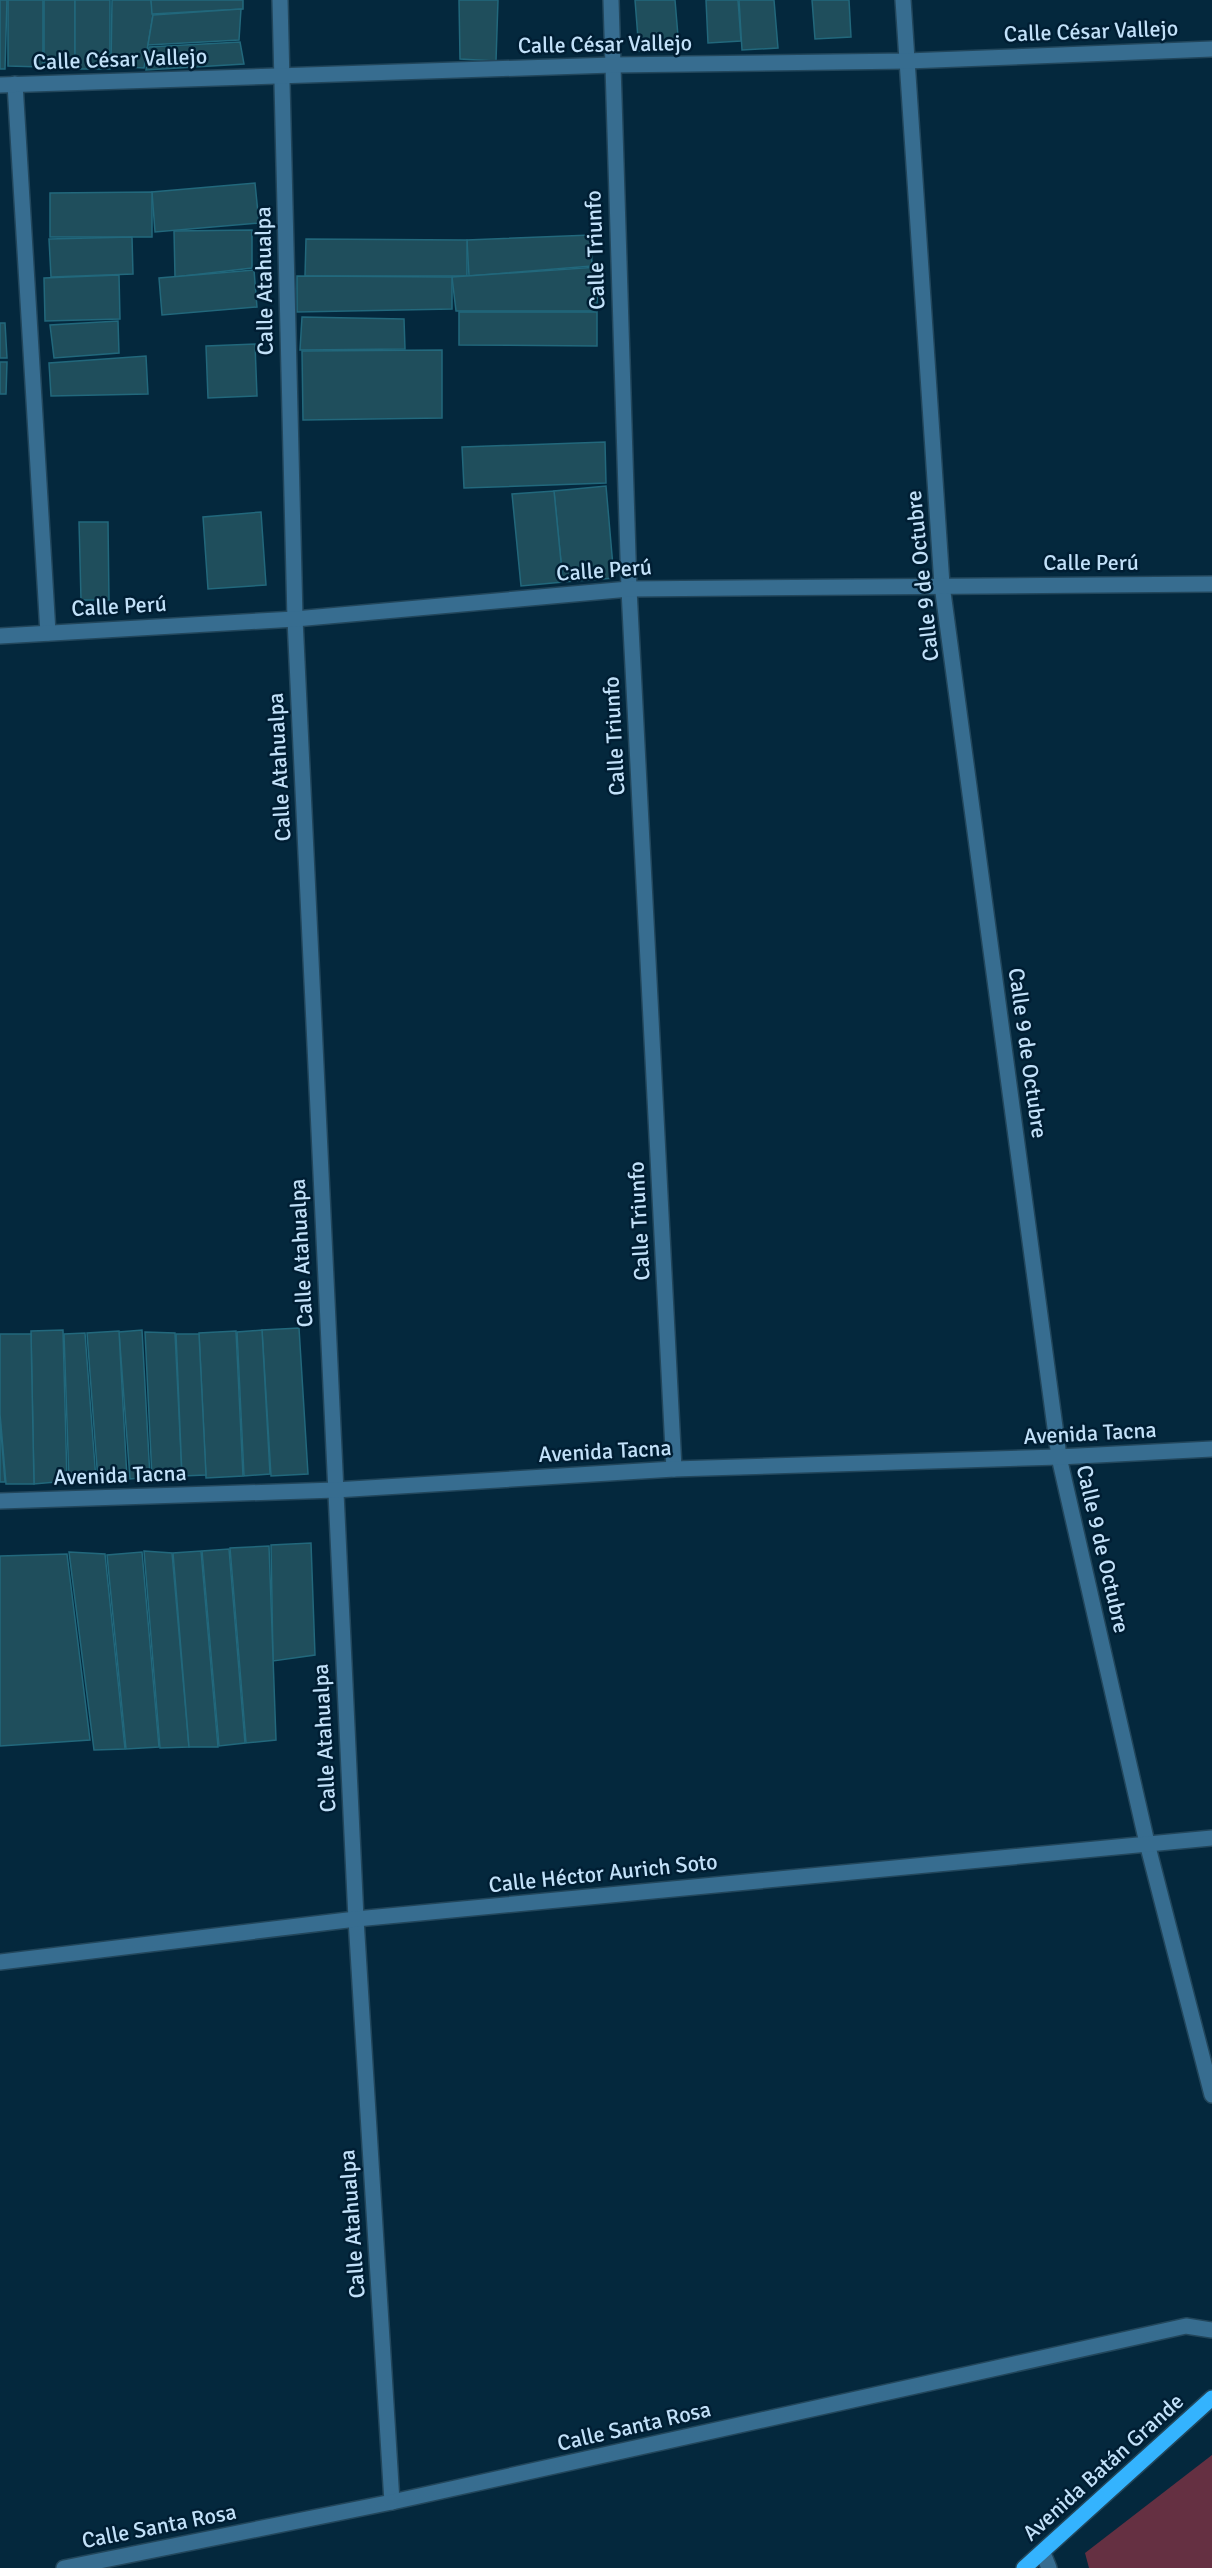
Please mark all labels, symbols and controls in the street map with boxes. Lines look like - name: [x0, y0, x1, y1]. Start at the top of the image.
- street label: Calle César Vallejo: [1003, 14, 1179, 48]
- street label: Calle César Vallejo: [518, 29, 692, 59]
- street label: Calle César Vallejo: [32, 42, 208, 76]
- street label: Calle Triunfo: [579, 190, 611, 310]
- street label: Calle Atahualpa: [249, 206, 279, 356]
- street label: Calle 9 de Octubre: [900, 489, 944, 663]
- street label: Calle Perú: [1043, 549, 1139, 576]
- street label: Calle Perú: [555, 553, 653, 587]
- street label: Calle Perú: [71, 590, 167, 622]
- street label: Calle Triunfo: [597, 676, 631, 796]
- street label: Calle Atahualpa: [262, 692, 296, 842]
- street label: Calle 9 de Octubre: [1003, 966, 1053, 1140]
- street label: Calle Triunfo: [622, 1161, 656, 1281]
- street label: Calle Atahualpa: [284, 1178, 318, 1328]
- street label: Avenida Tacna: [1023, 1416, 1157, 1450]
- street label: Avenida Tacna: [538, 1434, 672, 1468]
- street label: Avenida Tacna: [53, 1459, 187, 1491]
- street label: Calle 9 de Octubre: [1071, 1462, 1135, 1636]
- street label: Calle Atahualpa: [307, 1663, 341, 1813]
- street label: Calle Héctor Aurich Soto: [487, 1848, 719, 1898]
- street label: Calle Atahualpa: [333, 2149, 371, 2299]
- street label: Avenida Batán Grande: [1017, 2388, 1189, 2546]
- street label: Calle Santa Rosa: [555, 2395, 713, 2457]
- street label: Calle Santa Rosa: [79, 2498, 239, 2554]

